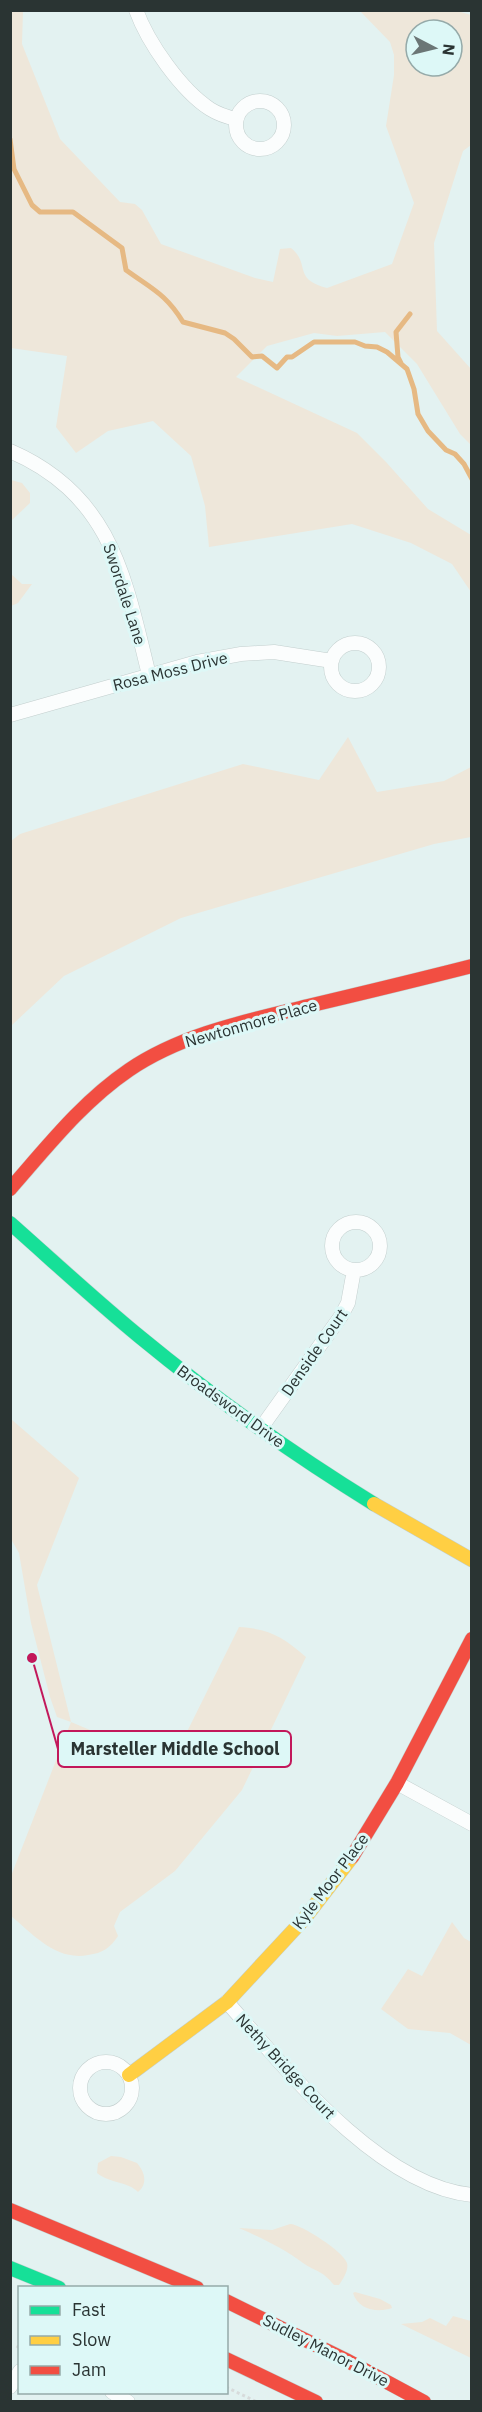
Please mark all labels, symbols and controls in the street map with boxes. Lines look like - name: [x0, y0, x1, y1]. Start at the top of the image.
- north arrow: [404, 18, 464, 78]
- text: N: [438, 43, 460, 57]
- street label: Swordale Lane: [99, 541, 151, 647]
- street label: Rosa Moss Drive: [111, 647, 230, 695]
- street label: Newtonmore Place: [183, 995, 320, 1051]
- street label: Denside Court: [277, 1305, 351, 1399]
- street label: Broadsword Drive: [173, 1360, 289, 1452]
- callout: Marsteller Middle School: [58, 1731, 291, 1767]
- text: Marsteller Middle School: [70, 1737, 280, 1760]
- street label: Kyle Moor Place: [287, 1829, 373, 1933]
- street label: Nethy Bridge Court: [232, 2009, 340, 2123]
- legend: [18, 2286, 228, 2394]
- text: Fast: [72, 2298, 106, 2321]
- street label: Sudley Manor Drive: [260, 2310, 393, 2391]
- text: Slow: [72, 2328, 111, 2351]
- text: Jam: [72, 2358, 107, 2381]

